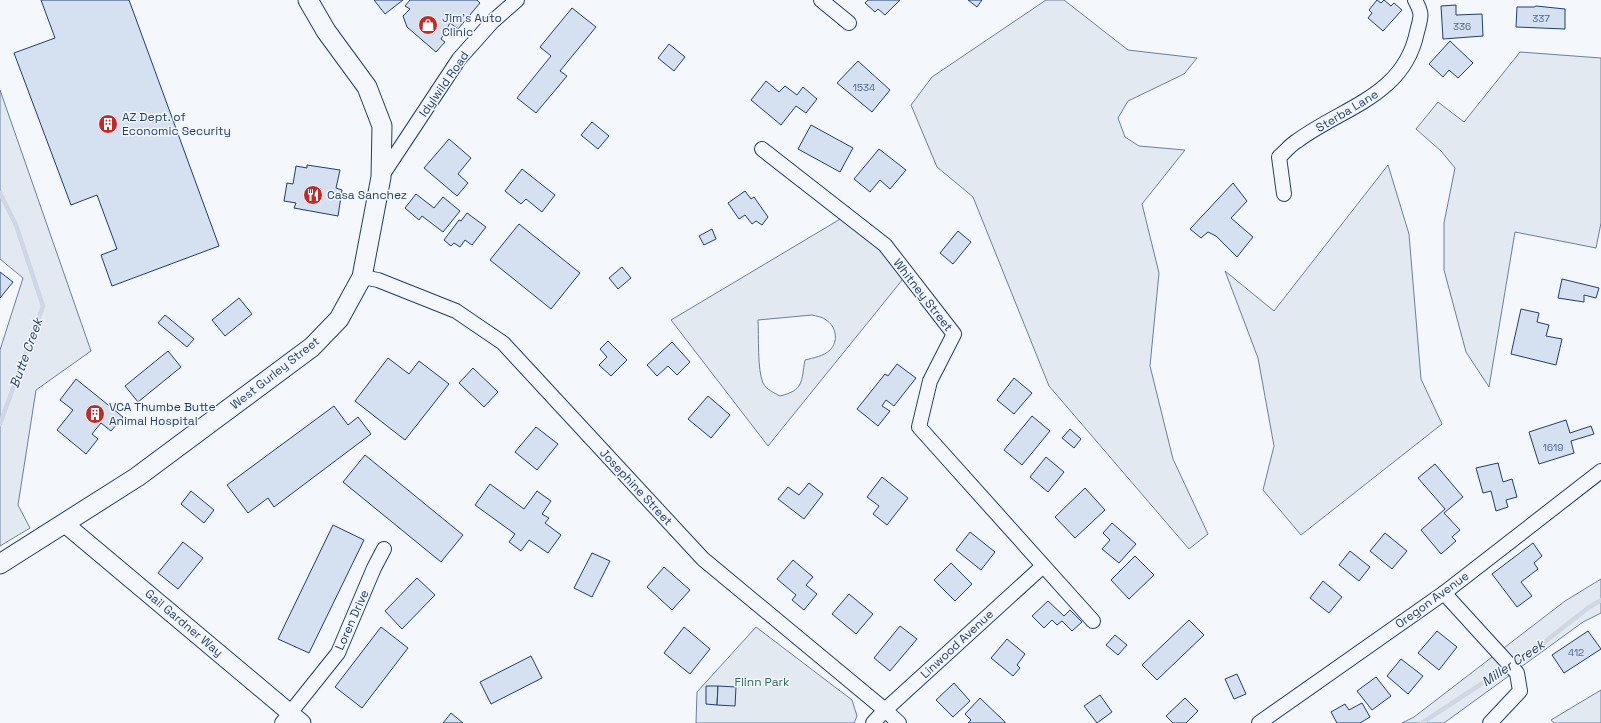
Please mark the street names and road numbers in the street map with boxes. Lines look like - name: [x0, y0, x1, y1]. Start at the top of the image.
- street label: Idylwild Road: [415, 48, 473, 120]
- street label: Sterba Lane: [1313, 86, 1381, 136]
- street label: Whitney Street: [890, 255, 956, 335]
- street label: West Gurley Street: [227, 333, 323, 413]
- street label: Josephine Street: [596, 445, 676, 529]
- street label: Oregon Avenue: [1392, 568, 1472, 632]
- street label: Gail Gardner Way: [142, 586, 226, 660]
- street label: Loren Drive: [332, 587, 372, 653]
- street label: Linwood Avenue: [917, 606, 997, 682]

